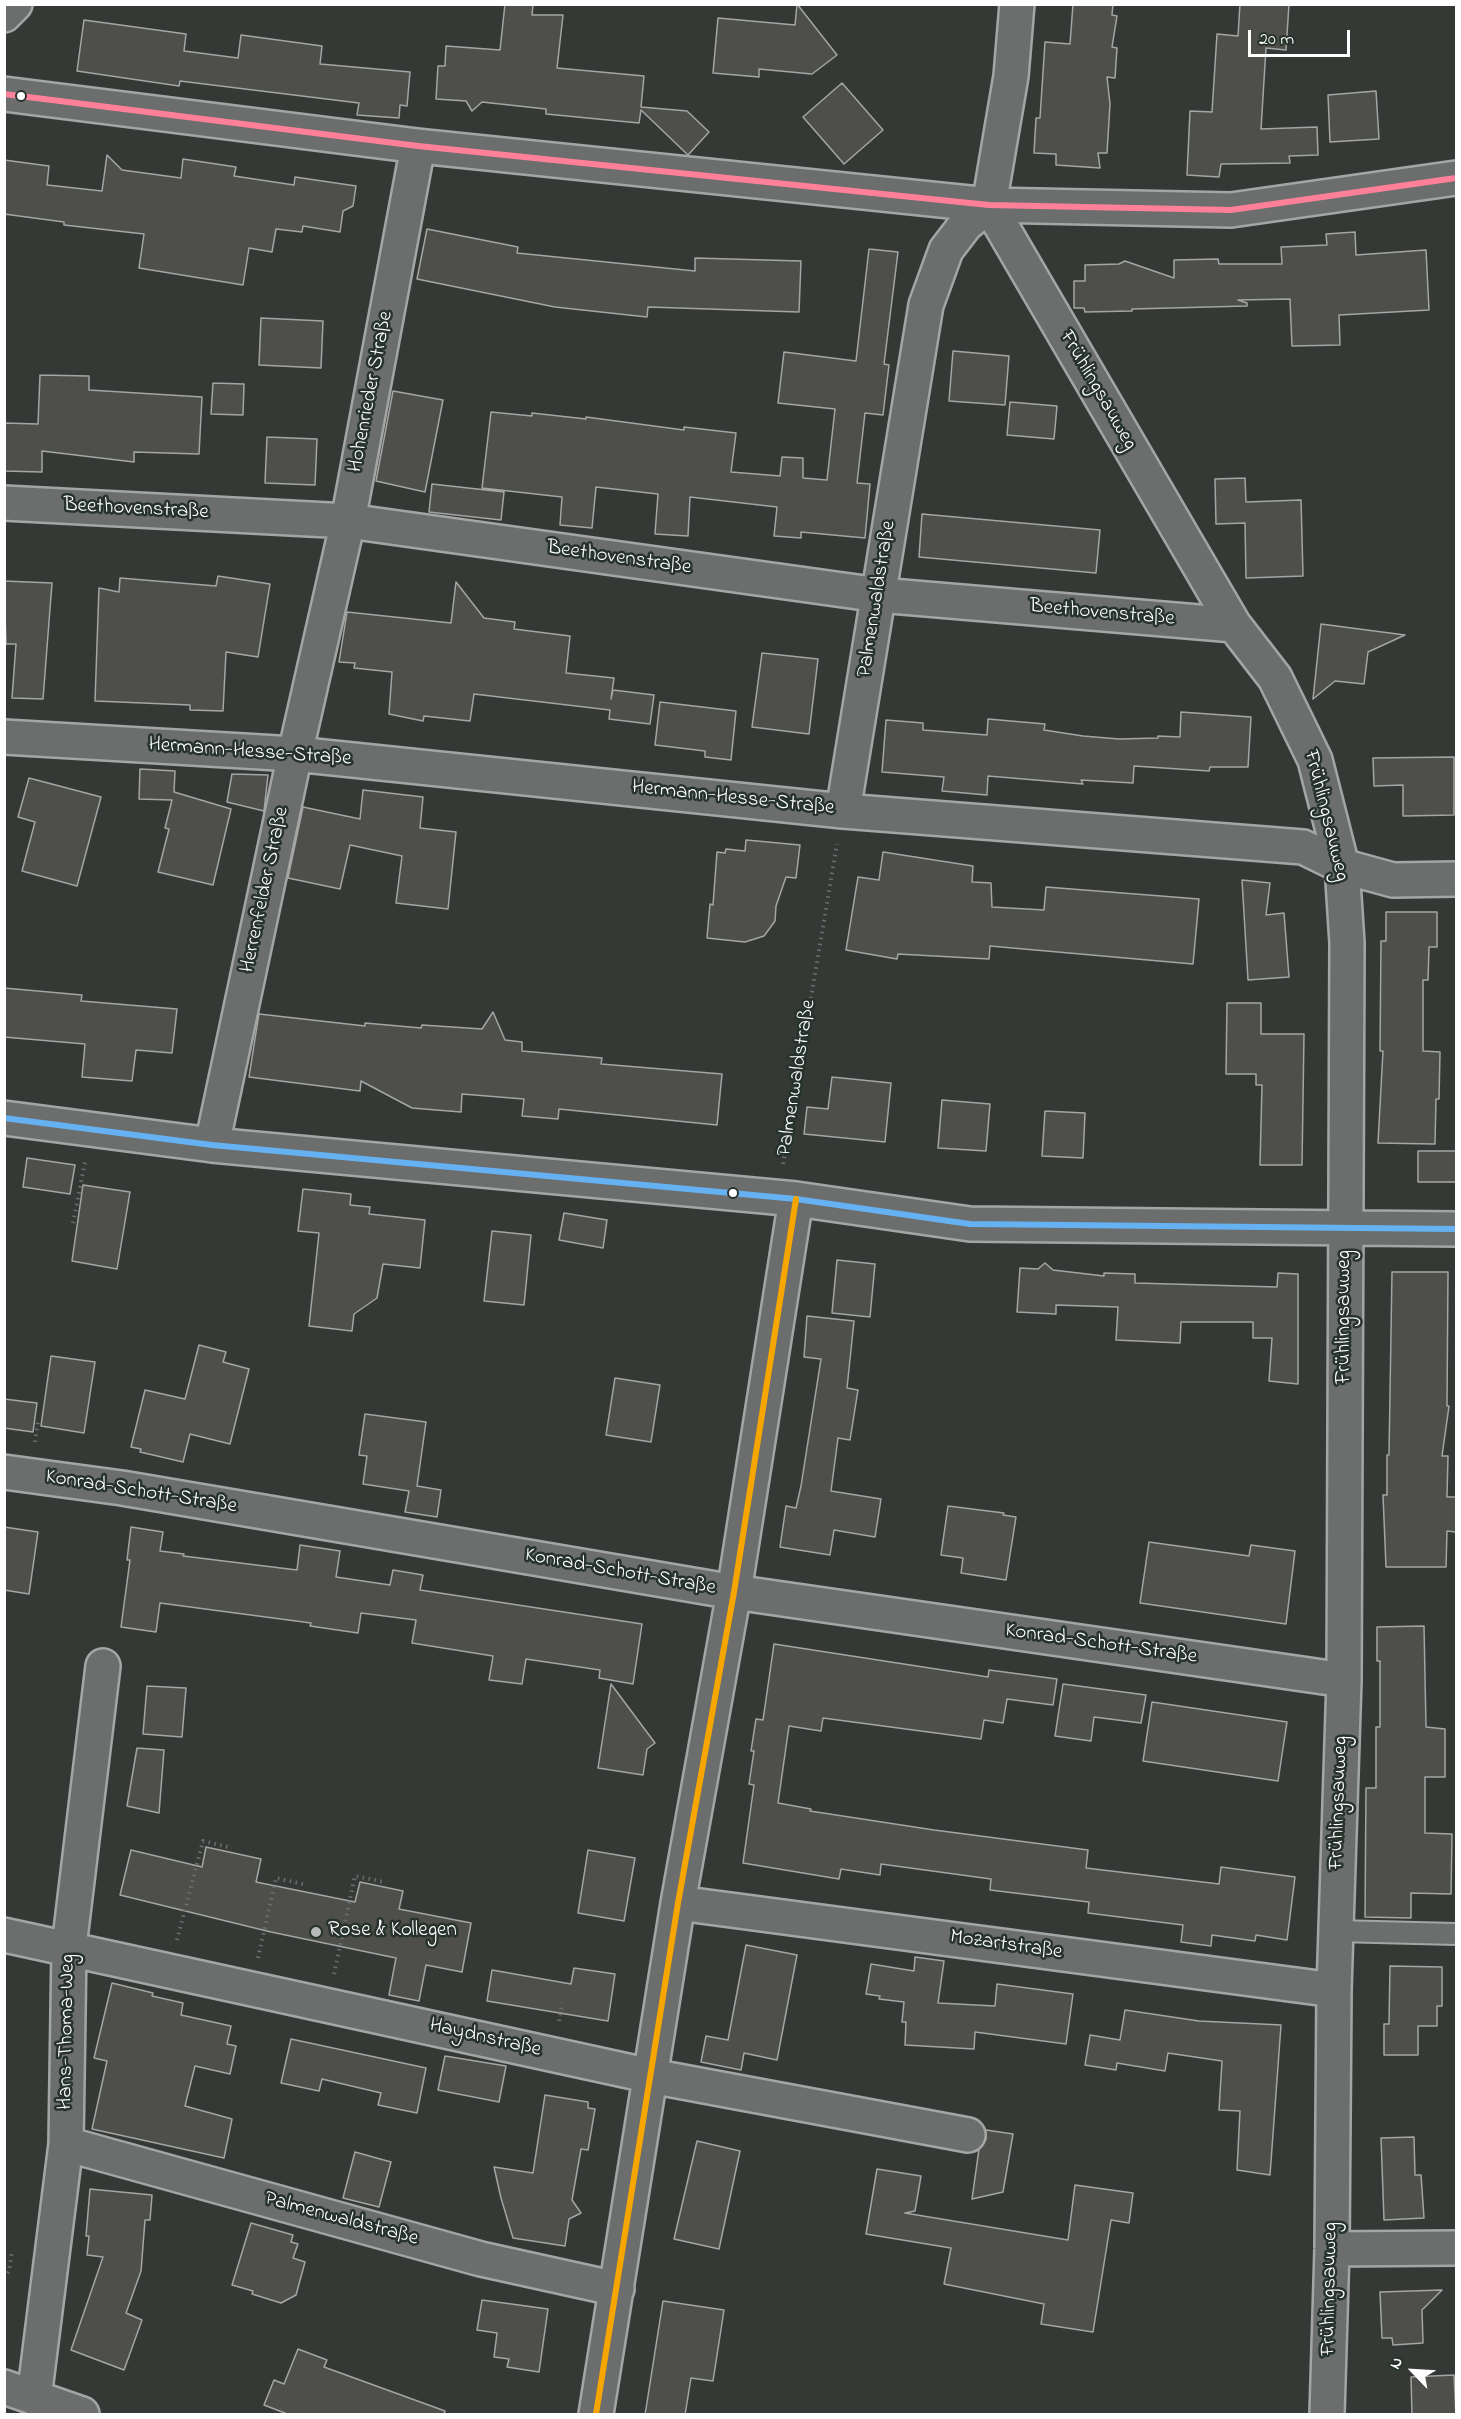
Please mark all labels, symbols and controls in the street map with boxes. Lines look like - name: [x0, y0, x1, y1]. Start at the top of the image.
- scale bar: [1251, 18, 1353, 56]
- text: 20 m: [1259, 27, 1294, 53]
- unlabelled marker: [15, 90, 27, 102]
- street label: Hohenrieder Straße: [344, 309, 400, 475]
- street label: Frühlingsauweg: [1053, 327, 1141, 455]
- street label: Beethovenstraße: [63, 494, 209, 526]
- street label: Palmenwaldstraße: [853, 519, 903, 679]
- street label: Beethovenstraße: [545, 536, 693, 582]
- street label: Beethovenstraße: [1028, 595, 1176, 633]
- street label: Hermann-Hesse-Straße: [148, 733, 352, 773]
- street label: Frühlingsauweg: [1297, 748, 1353, 884]
- street label: Hermann-Hesse-Straße: [631, 776, 835, 822]
- street label: Herrenfelder Straße: [236, 805, 296, 975]
- street label: Palmenwaldstraße: [773, 998, 823, 1158]
- unlabelled marker: [727, 1187, 739, 1199]
- street label: Frühlingsauweg: [1333, 1250, 1359, 1384]
- street label: Konrad-Schott-Straße: [43, 1465, 239, 1521]
- street label: Konrad-Schott-Straße: [523, 1544, 717, 1602]
- street label: Konrad-Schott-Straße: [1003, 1619, 1199, 1671]
- street label: Frühlingsauweg: [1325, 1736, 1355, 1870]
- place label: Rose & Kollegen: [328, 1919, 457, 1945]
- marker: Rose & Kollegen: [309, 1925, 323, 1939]
- street label: Mozartstraße: [948, 1926, 1064, 1966]
- street label: Hans-Thoma-Weg: [54, 1954, 82, 2110]
- street label: Haydnstraße: [427, 2014, 543, 2064]
- street label: Palmenwaldstraße: [261, 2187, 421, 2253]
- street label: Frühlingsauweg: [1317, 2222, 1345, 2356]
- north arrow: [1383, 2341, 1443, 2401]
- text: N: [1384, 2353, 1410, 2373]

